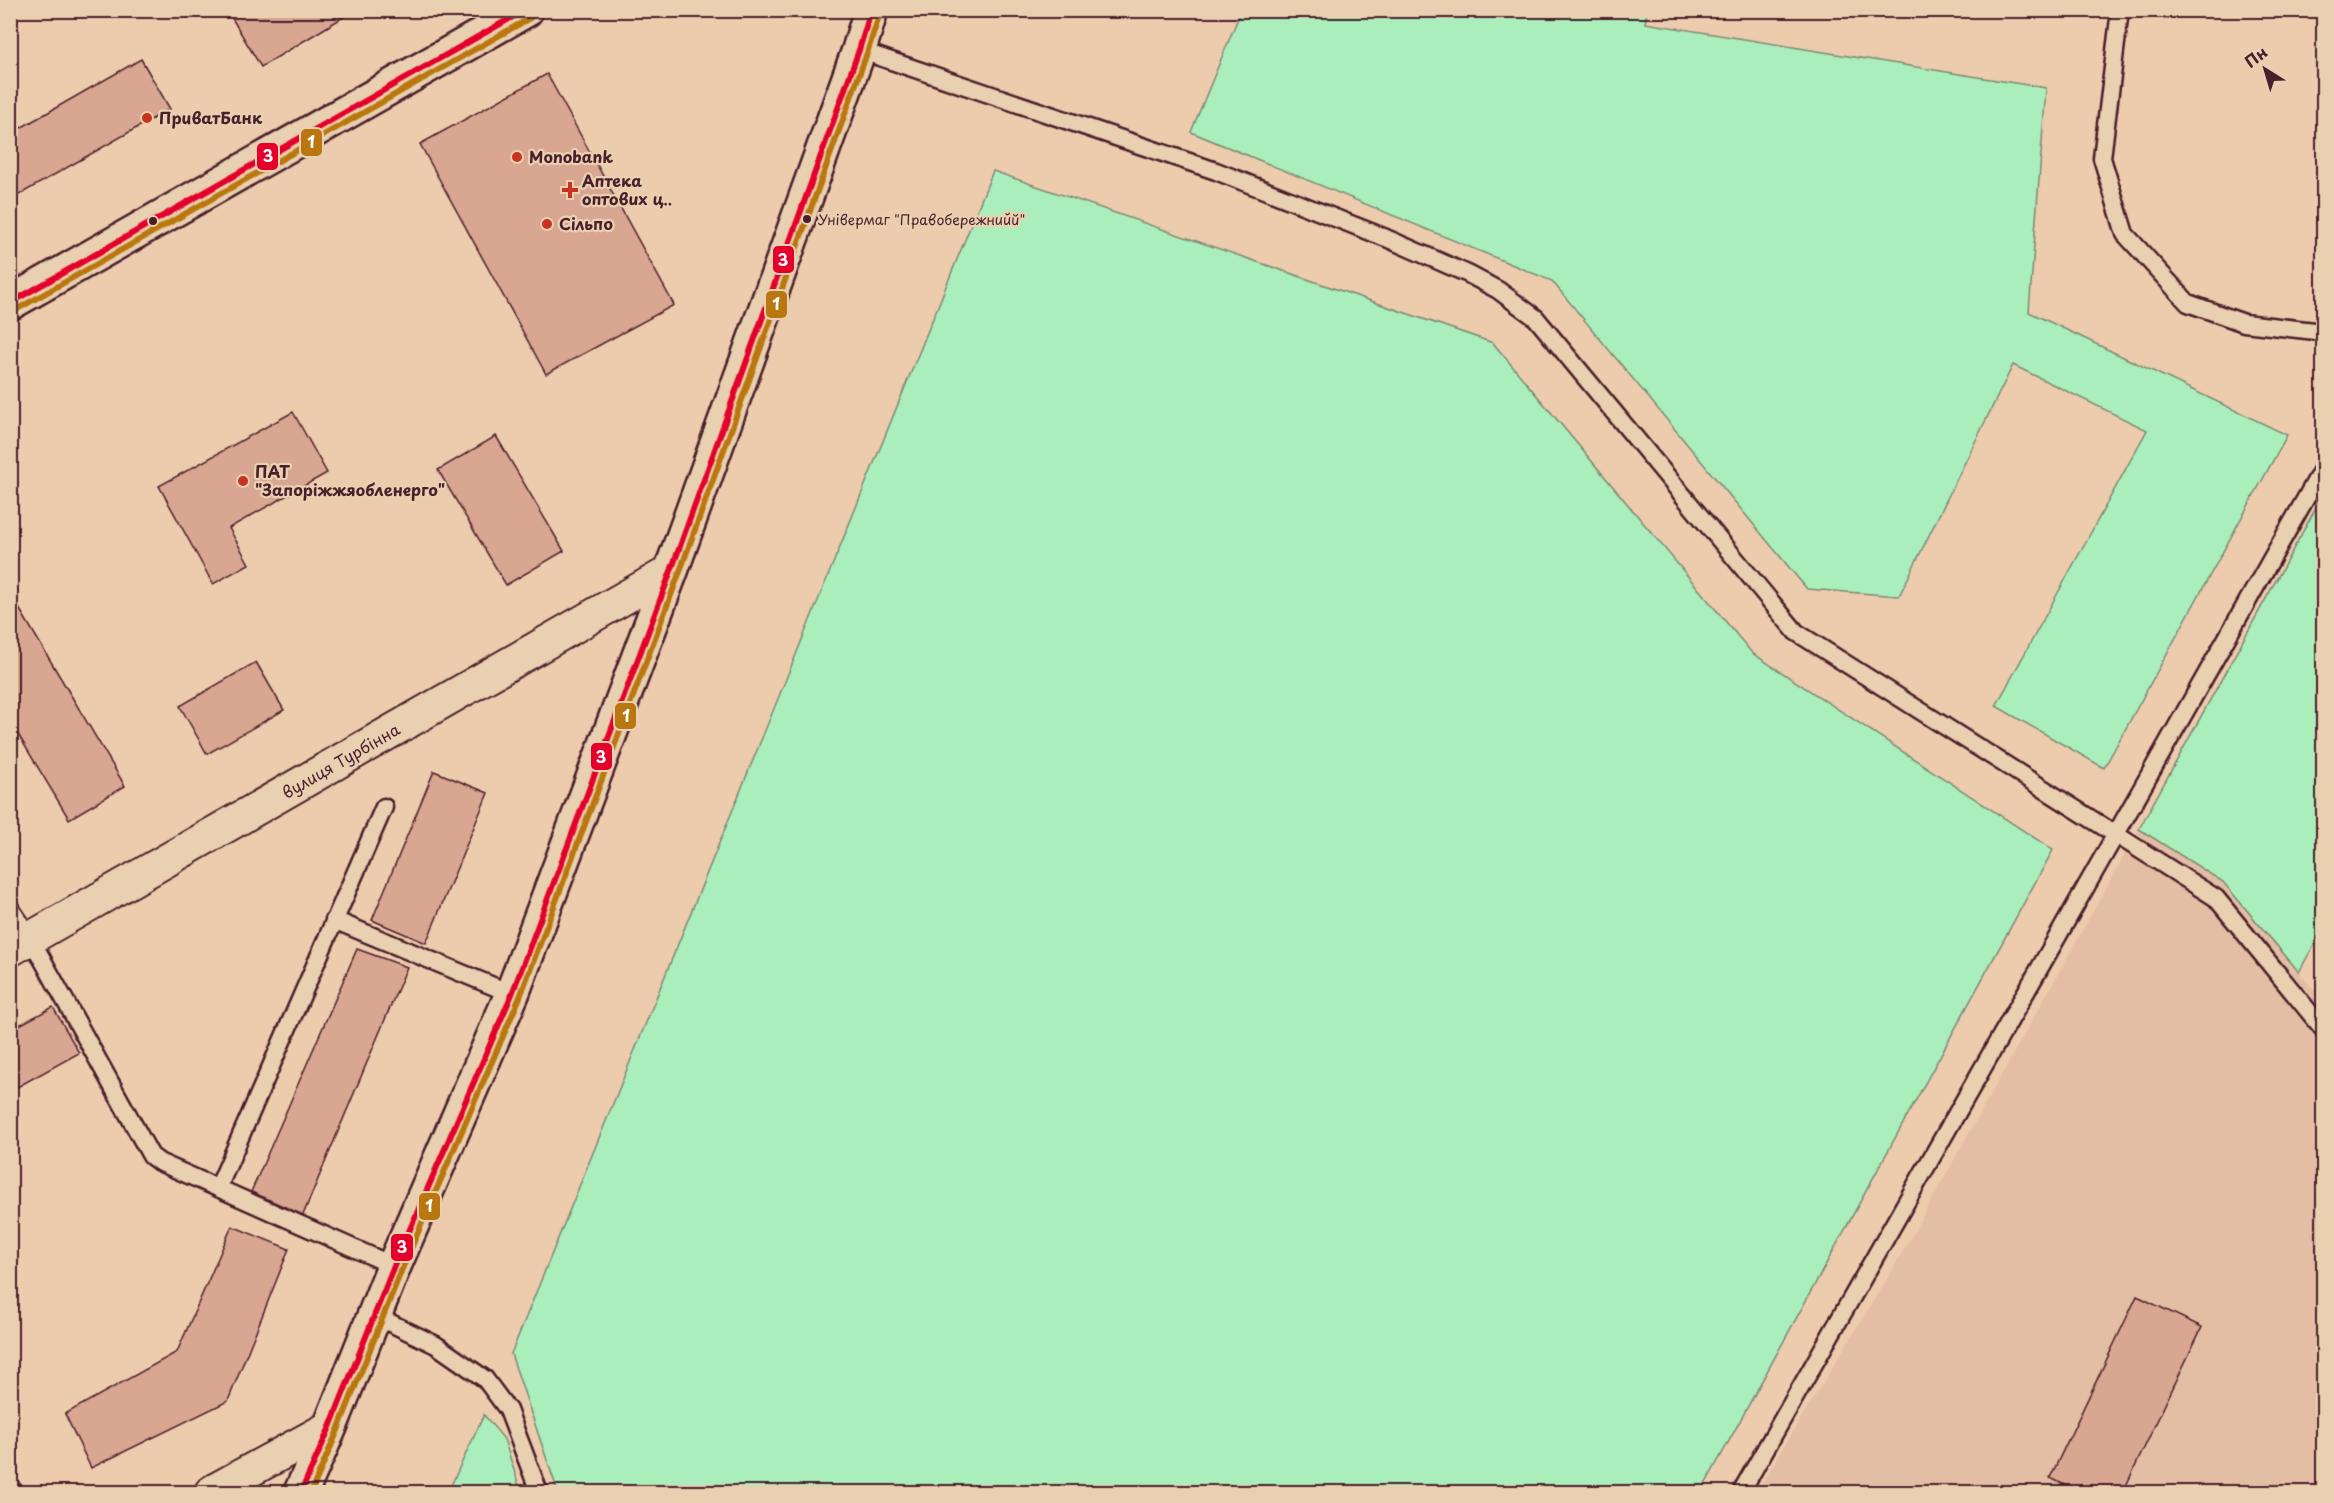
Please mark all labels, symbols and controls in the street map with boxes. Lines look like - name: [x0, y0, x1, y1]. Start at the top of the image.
- north arrow: [2235, 39, 2295, 99]
- text: Пн: [2239, 40, 2272, 73]
- place label: ПриватБанк: [159, 105, 263, 129]
- marker: ПриватБанк: [140, 111, 154, 125]
- line badge: 1: [300, 128, 323, 157]
- text: 1: [307, 129, 315, 153]
- line badge: 3: [256, 142, 279, 171]
- text: 3: [263, 143, 273, 167]
- place label: Monobank: [529, 144, 613, 168]
- marker: Monobank: [510, 150, 524, 164]
- place label: Аптека оптових ц‥: [582, 168, 672, 210]
- marker: Аптека оптових ц‥: [563, 183, 577, 197]
- place label: Універмаг "Правобережнийй": [818, 209, 1025, 230]
- place label: Сільпо: [559, 211, 613, 235]
- marker: Універмаг "Правобережнийй": [801, 213, 813, 225]
- unlabelled marker: [147, 215, 159, 227]
- marker: Сільпо: [540, 217, 554, 231]
- line badge: 3: [772, 245, 795, 274]
- text: 3: [778, 247, 788, 271]
- line badge: 1: [765, 290, 788, 319]
- text: 1: [772, 291, 780, 315]
- place label: ПАТ "Запоріжжяобленерго": [255, 459, 445, 501]
- marker: ПАТ "Запоріжжяобленерго": [236, 474, 250, 488]
- line badge: 1: [614, 702, 637, 730]
- text: 1: [622, 703, 630, 727]
- street label: вулиця Турбінна: [277, 717, 404, 804]
- line badge: 3: [590, 742, 613, 771]
- text: 3: [596, 744, 606, 768]
- line badge: 1: [418, 1192, 441, 1221]
- text: 1: [425, 1193, 433, 1217]
- line badge: 3: [390, 1233, 414, 1262]
- text: 3: [397, 1234, 407, 1258]

